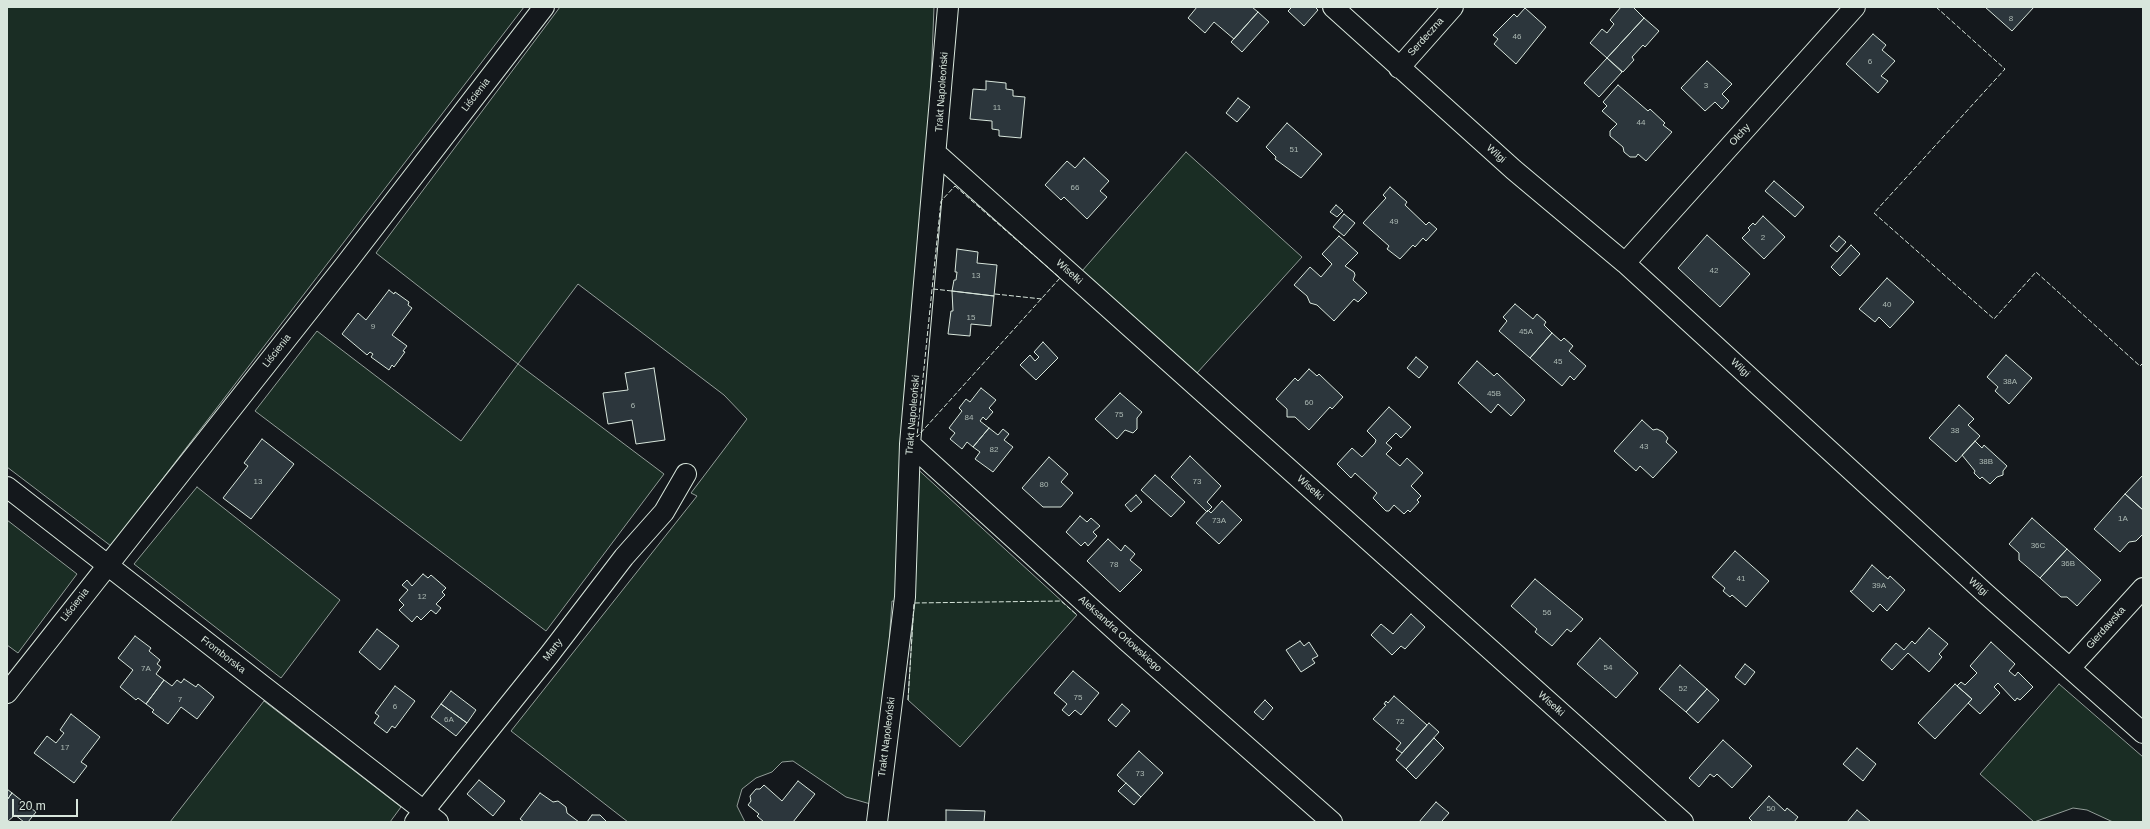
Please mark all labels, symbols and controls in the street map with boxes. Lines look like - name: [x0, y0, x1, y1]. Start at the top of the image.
- house number: 8: [2009, 14, 2013, 24]
- street label: Serdeczna: [1406, 15, 1446, 59]
- house number: 46: [1513, 32, 1521, 42]
- street label: Trakt Napoleoński: [933, 52, 951, 132]
- house number: 6: [1868, 57, 1872, 67]
- street label: Liścienia: [459, 76, 493, 114]
- house number: 3: [1704, 81, 1708, 91]
- house number: 11: [993, 103, 1001, 113]
- house number: 44: [1637, 118, 1645, 128]
- street label: Olchy: [1727, 121, 1753, 149]
- street label: Wilgi: [1484, 142, 1508, 166]
- house number: 51: [1290, 145, 1298, 155]
- house number: 66: [1071, 183, 1079, 193]
- house number: 49: [1390, 217, 1398, 227]
- house number: 2: [1761, 233, 1765, 243]
- street label: Wisełki: [1053, 257, 1085, 287]
- house number: 42: [1710, 266, 1718, 276]
- house number: 13: [972, 271, 980, 281]
- house number: 40: [1883, 300, 1891, 310]
- house number: 15: [967, 313, 975, 323]
- house number: 9: [371, 322, 375, 332]
- house number: 45A: [1519, 327, 1533, 337]
- street label: Liścienia: [260, 332, 294, 370]
- street label: Wilgi: [1728, 356, 1752, 380]
- house number: 45: [1554, 357, 1562, 367]
- street label: Trakt Napoleoński: [904, 375, 922, 455]
- house number: 38A: [2003, 377, 2017, 387]
- house number: 45B: [1487, 389, 1501, 399]
- house number: 60: [1305, 398, 1313, 408]
- house number: 6: [631, 401, 635, 411]
- house number: 75: [1115, 410, 1123, 420]
- house number: 84: [965, 413, 973, 423]
- house number: 38: [1951, 426, 1959, 436]
- house number: 43: [1640, 442, 1648, 452]
- house number: 82: [990, 445, 998, 455]
- house number: 38B: [1979, 457, 1993, 467]
- street label: Wisełki: [1294, 473, 1326, 503]
- house number: 13: [254, 477, 262, 487]
- house number: 73: [1193, 477, 1201, 487]
- house number: 80: [1040, 480, 1048, 490]
- house number: 1A: [2118, 514, 2128, 524]
- house number: 73A: [1212, 516, 1226, 526]
- house number: 36C: [2031, 541, 2045, 551]
- house number: 36B: [2061, 559, 2075, 569]
- house number: 78: [1110, 560, 1118, 570]
- house number: 41: [1737, 574, 1745, 584]
- street label: Wilgi: [1966, 575, 1990, 599]
- house number: 39A: [1872, 581, 1886, 591]
- street label: Liścienia: [58, 586, 92, 624]
- house number: 12: [418, 592, 426, 602]
- street label: Aleksandra Orłowskiego: [1076, 593, 1164, 675]
- street label: Gierdawska: [2084, 604, 2128, 652]
- house number: 56: [1543, 608, 1551, 618]
- street label: Fromborska: [198, 634, 248, 676]
- street label: Marty: [541, 636, 565, 664]
- house number: 54: [1604, 663, 1612, 673]
- house number: 7A: [141, 664, 151, 674]
- house number: 52: [1679, 684, 1687, 694]
- street label: Wisełki: [1535, 689, 1567, 719]
- house number: 75: [1074, 693, 1082, 703]
- house number: 7: [178, 695, 182, 705]
- street label: Trakt Napoleoński: [876, 696, 898, 778]
- house number: 6: [393, 702, 397, 712]
- house number: 6A: [444, 715, 454, 725]
- house number: 72: [1396, 717, 1404, 727]
- house number: 17: [61, 743, 69, 753]
- house number: 73: [1136, 769, 1144, 779]
- scale bar: [14, 791, 80, 817]
- text: 20 m: [19, 799, 46, 813]
- house number: 50: [1767, 804, 1775, 814]

